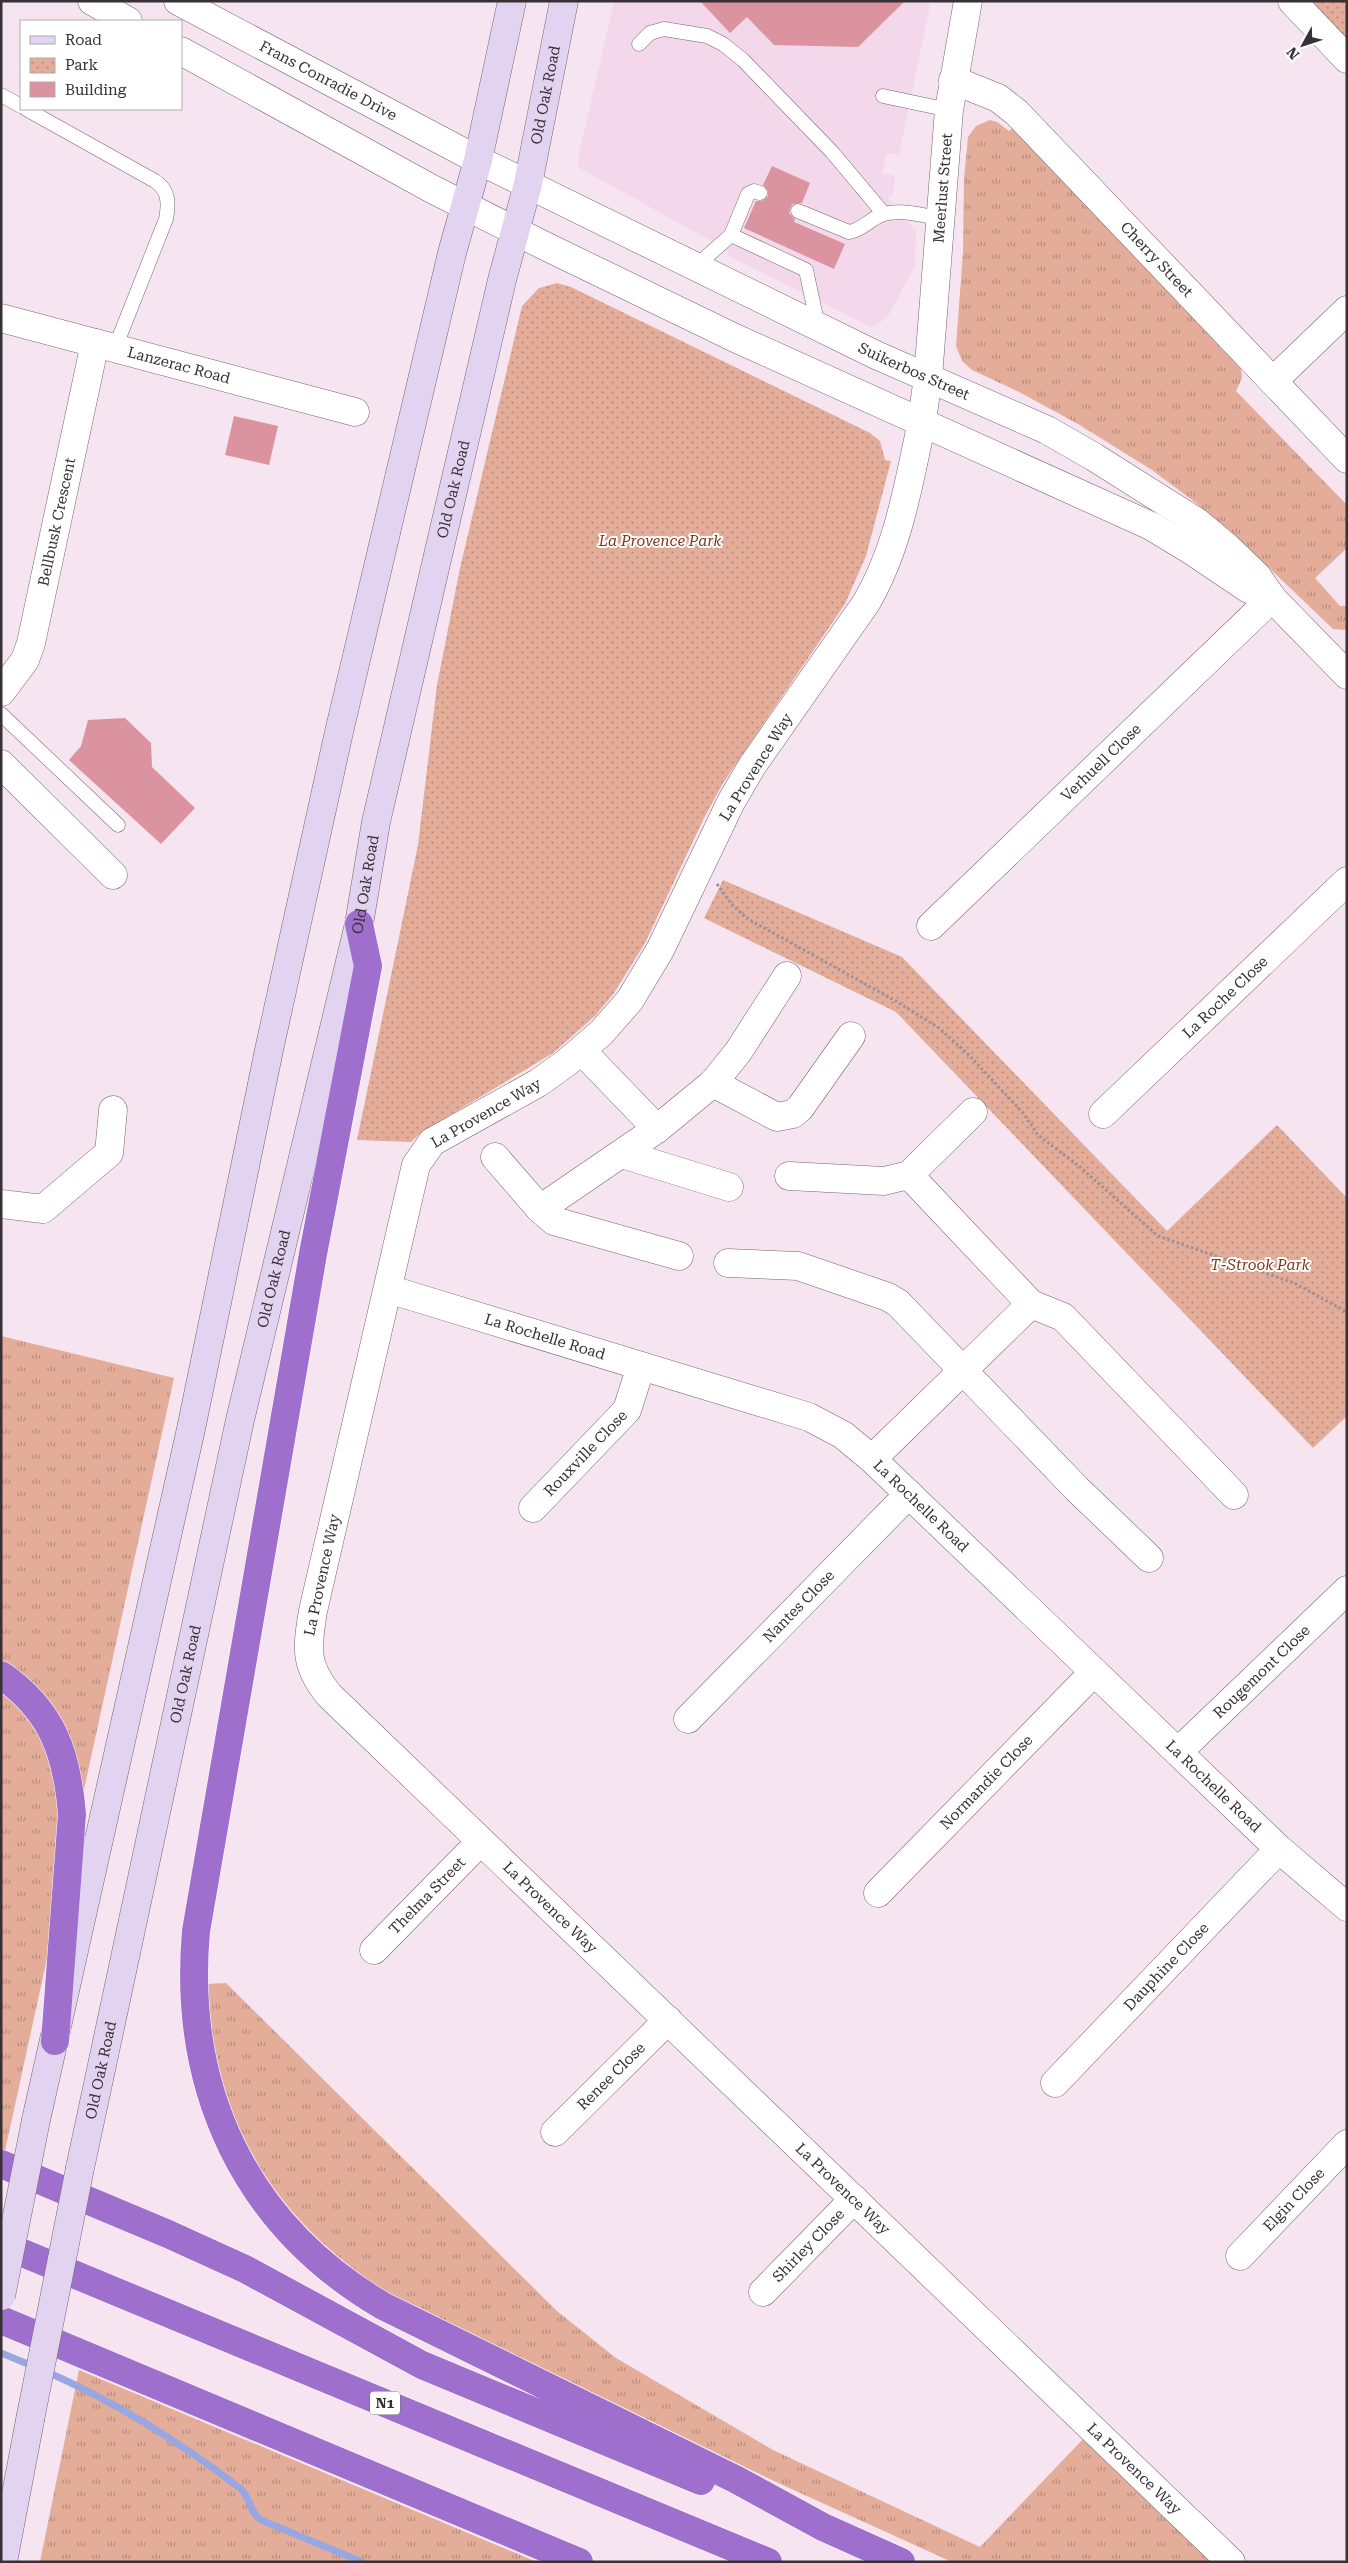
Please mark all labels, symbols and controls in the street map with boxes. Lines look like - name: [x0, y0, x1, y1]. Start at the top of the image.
- legend: [20, 20, 182, 110]
- north arrow: [1278, 20, 1328, 70]
- text: Road: [65, 31, 102, 49]
- street label: Frans Conradie Drive: [256, 37, 400, 124]
- street label: Old Oak Road: [527, 44, 564, 146]
- text: N: [1283, 44, 1303, 63]
- text: Park: [65, 56, 99, 74]
- text: Building: [65, 81, 127, 99]
- street label: Meerlust Street: [930, 132, 956, 244]
- street label: Cherry Street: [1117, 218, 1197, 301]
- street label: Suikerbos Street: [855, 339, 973, 404]
- street label: Lanzerac Road: [125, 343, 233, 388]
- street label: Old Oak Road: [433, 438, 474, 540]
- street label: Bellbusk Crescent: [34, 455, 79, 588]
- park label: La Provence Park: [598, 532, 722, 550]
- street label: La Provence Way: [716, 710, 797, 824]
- street label: Verhuell Close: [1057, 720, 1145, 805]
- street label: Old Oak Road: [348, 833, 383, 936]
- street label: La Roche Close: [1179, 952, 1272, 1042]
- street label: La Provence Way: [428, 1074, 544, 1152]
- street label: Old Oak Road: [253, 1228, 294, 1330]
- park label: T-Strook Park: [1210, 1256, 1311, 1274]
- street label: La Rochelle Road: [482, 1310, 608, 1364]
- street label: Rouxville Close: [540, 1406, 631, 1500]
- street label: La Rochelle Road: [870, 1456, 973, 1556]
- street label: La Provence Way: [300, 1512, 344, 1637]
- street label: Nantes Close: [759, 1566, 838, 1646]
- street label: Rougemont Close: [1210, 1621, 1314, 1722]
- street label: Old Oak Road: [166, 1623, 205, 1725]
- street label: Normandie Close: [936, 1731, 1037, 1833]
- street label: La Rochelle Road: [1162, 1736, 1265, 1836]
- street label: Thelma Street: [385, 1853, 469, 1938]
- street label: La Provence Way: [499, 1858, 601, 1957]
- street label: Dauphine Close: [1120, 1919, 1213, 2014]
- street label: Old Oak Road: [82, 2019, 120, 2121]
- street label: Renee Close: [573, 2039, 649, 2114]
- street label: La Provence Way: [792, 2139, 894, 2238]
- street label: Elgin Close: [1259, 2164, 1328, 2235]
- street label: Shirley Close: [769, 2205, 848, 2286]
- road number: N1: [370, 2392, 400, 2414]
- street label: La Provence Way: [1083, 2419, 1185, 2518]

